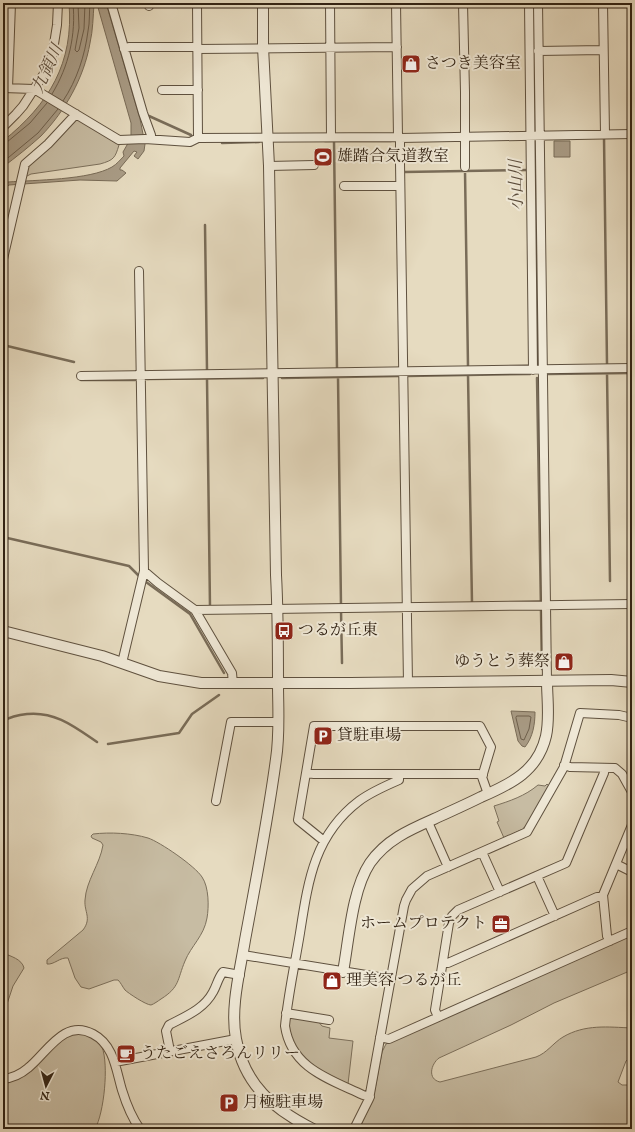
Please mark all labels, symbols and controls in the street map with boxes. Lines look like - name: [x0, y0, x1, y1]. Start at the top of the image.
- water label: 九領川: [28, 40, 69, 97]
- shop icon: さつき美容室: [400, 53, 422, 75]
- place label: さつき美容室: [425, 54, 521, 74]
- sports icon: 雄踏合気道教室: [312, 146, 334, 168]
- place label: 雄踏合気道教室: [337, 147, 449, 167]
- water label: 小山川: [506, 157, 528, 211]
- bus stop icon: つるが丘東: [273, 620, 295, 642]
- place label: つるが丘東: [298, 621, 378, 641]
- shop icon: ゆうとう葬祭: [553, 651, 575, 673]
- place label: ゆうとう葬祭: [454, 652, 550, 672]
- parking icon: 貸駐車場: [312, 725, 334, 747]
- place label: 貸駐車場: [337, 726, 401, 746]
- office icon: ホームプロテクト: [490, 913, 512, 935]
- place label: ホームプロテクト: [360, 914, 487, 934]
- shop icon: 理美容 つるが丘: [321, 970, 343, 992]
- place label: 理美容 つるが丘: [346, 971, 462, 991]
- cafe icon: うたごえさろんリリー: [115, 1043, 137, 1065]
- place label: うたごえさろんリリー: [140, 1044, 300, 1064]
- north arrow: [26, 1066, 66, 1106]
- text: N: [39, 1087, 52, 1103]
- parking icon: 月極駐車場: [218, 1092, 240, 1114]
- place label: 月極駐車場: [243, 1093, 323, 1113]

